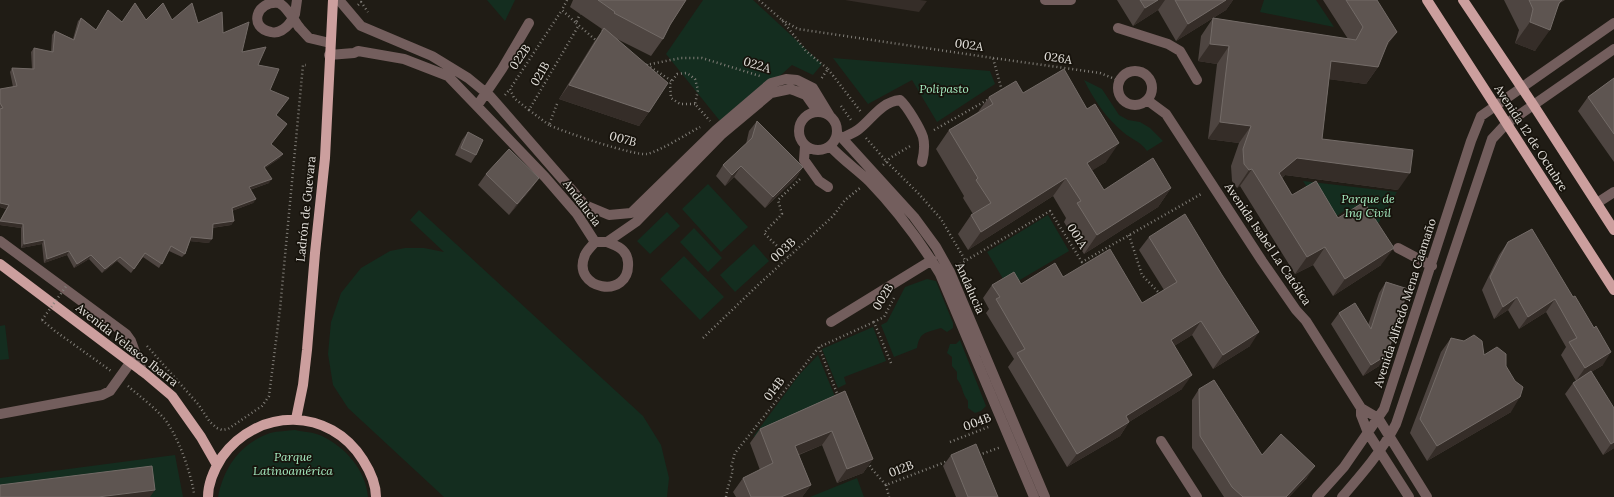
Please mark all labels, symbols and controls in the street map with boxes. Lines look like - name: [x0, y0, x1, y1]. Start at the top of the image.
- street label: 002A: [954, 35, 985, 54]
- street label: 022B: [506, 41, 534, 72]
- street label: 026A: [1043, 48, 1074, 67]
- street label: 022A: [742, 53, 773, 76]
- street label: 021B: [527, 59, 552, 89]
- park label: Polipasto: [919, 81, 969, 96]
- street label: Avenida 12 de Octubre: [1491, 81, 1572, 194]
- street label: 007B: [608, 128, 638, 149]
- street label: Ladrón de Guevara: [292, 155, 319, 263]
- street label: Andalucia: [559, 176, 605, 229]
- street label: Avenida Isabel La Católica: [1221, 179, 1315, 308]
- park label: Parque de Ing Civil: [1341, 191, 1395, 220]
- street label: Avenida Alfredo Mena Caamaño: [1370, 216, 1439, 390]
- street label: 001A: [1064, 220, 1091, 252]
- street label: 003B: [767, 234, 798, 265]
- street label: Andalucia: [952, 259, 988, 316]
- street label: 002B: [869, 281, 896, 313]
- street label: Avenida Velasco Ibarra: [72, 299, 182, 389]
- street label: 014B: [760, 374, 787, 404]
- street label: 004B: [961, 409, 993, 434]
- park label: Parque Latinoamérica: [253, 449, 333, 478]
- street label: 012B: [886, 457, 916, 480]

